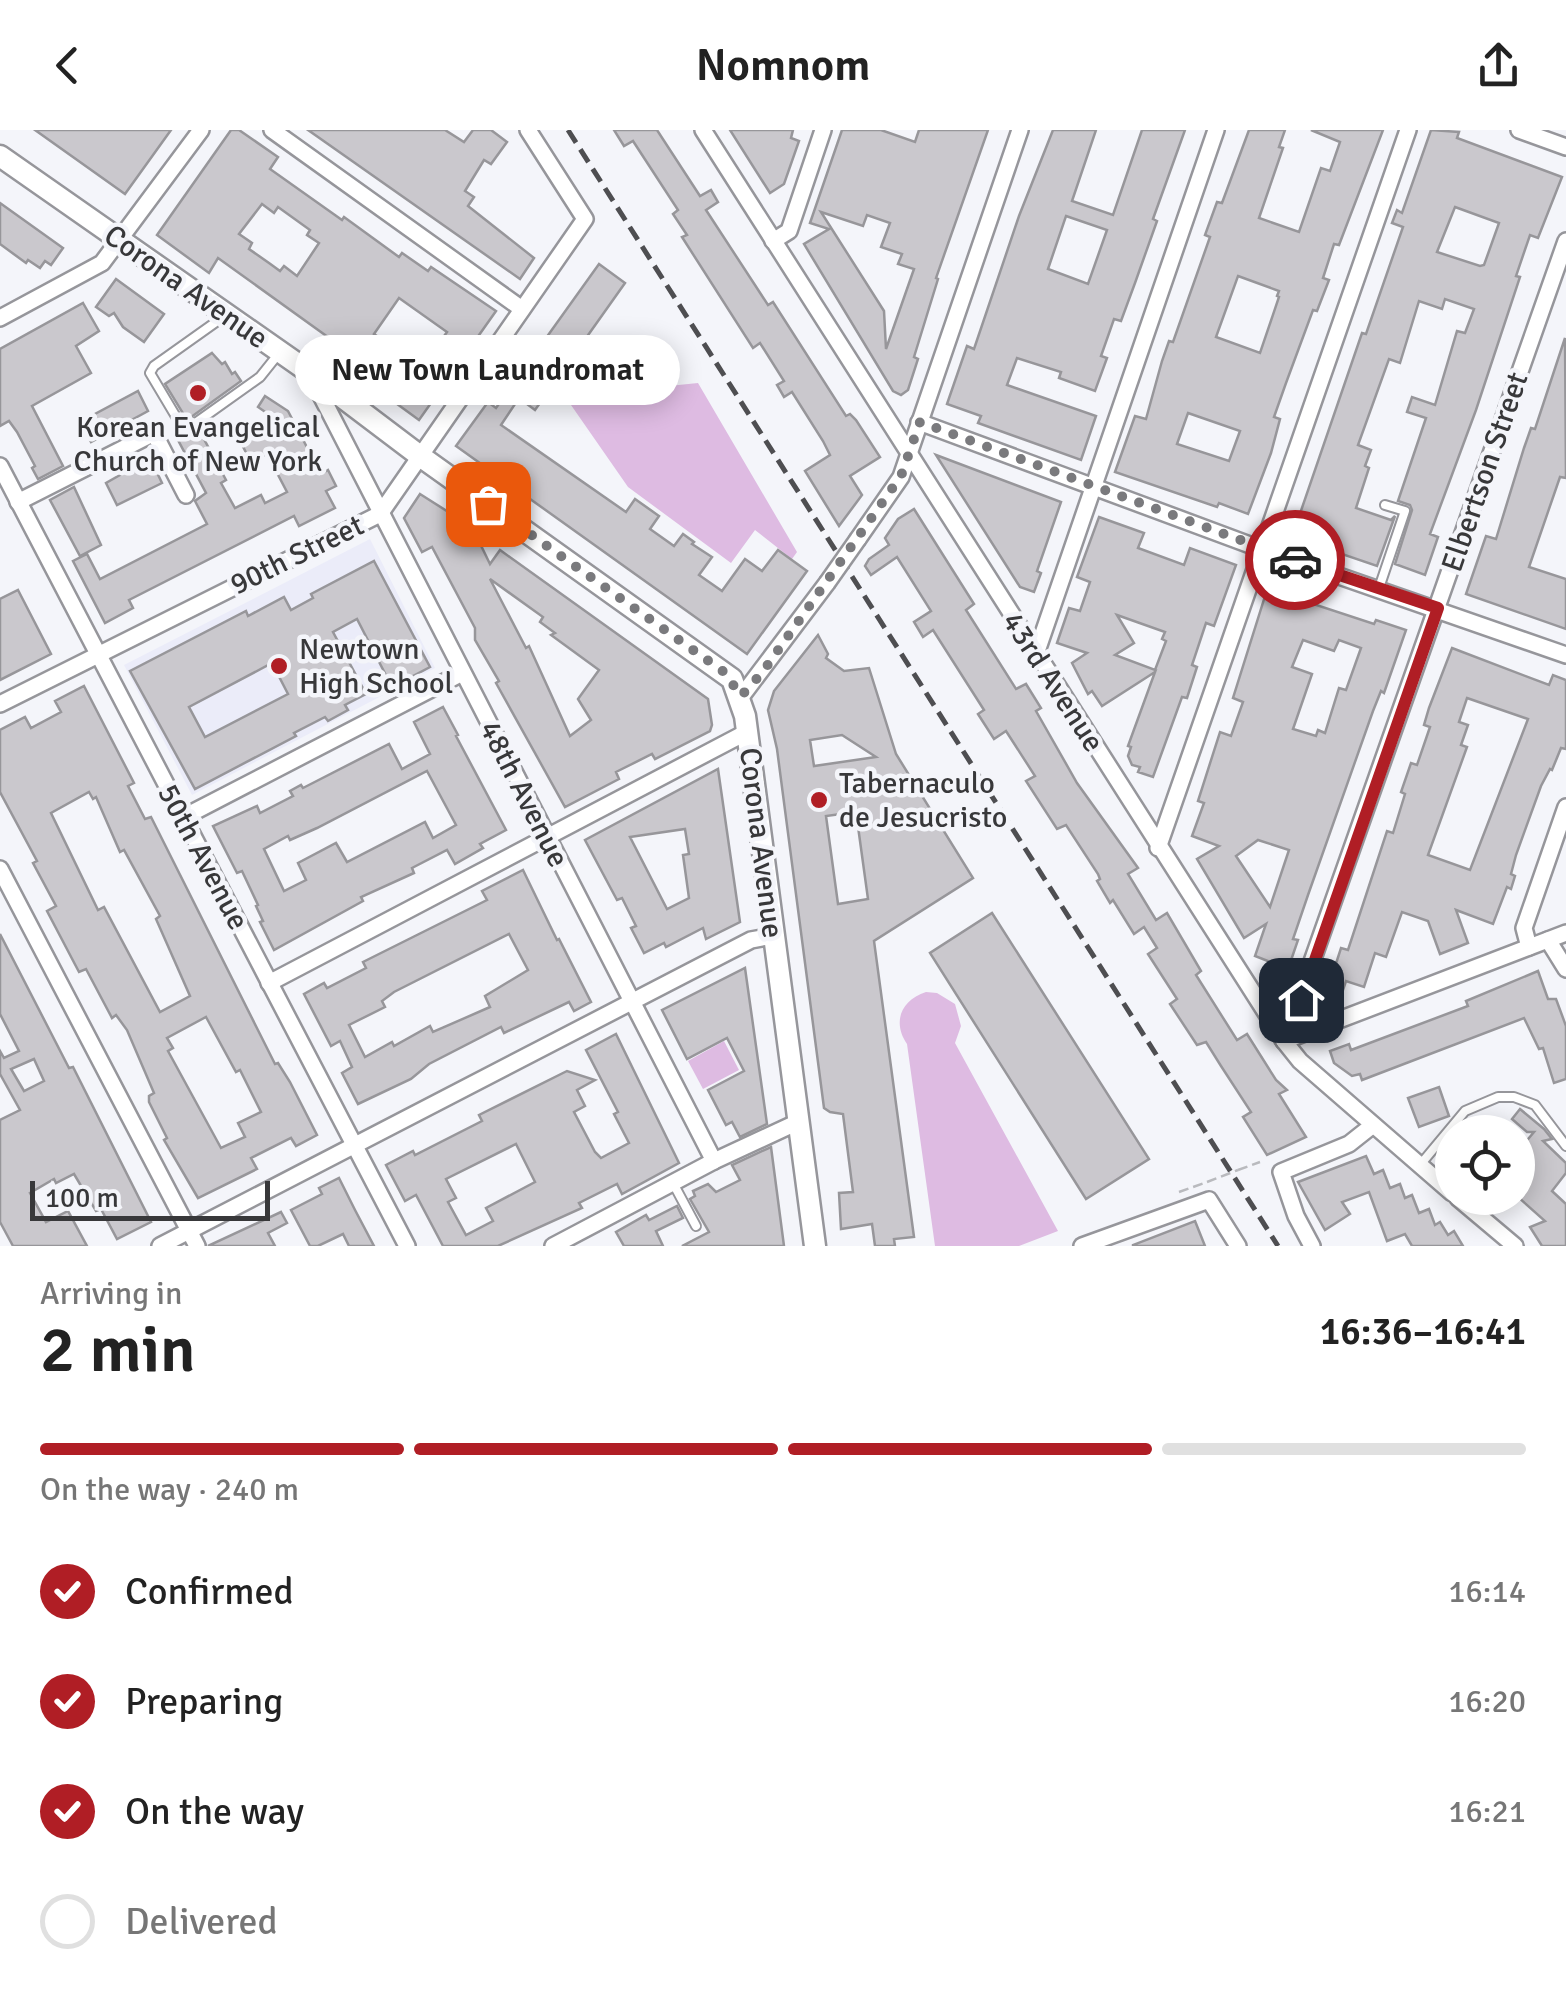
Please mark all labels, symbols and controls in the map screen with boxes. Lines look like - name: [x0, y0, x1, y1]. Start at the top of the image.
- icon: back: [40, 38, 95, 93]
- text: Nomnom: [696, 38, 870, 93]
- icon: share: [1471, 38, 1526, 93]
- street label: Corona Avenue: [97, 217, 275, 357]
- callout: New Town Laundromat: [296, 334, 680, 404]
- text: New Town Laundromat: [331, 350, 644, 389]
- street label: Elbertson Street: [1434, 367, 1536, 577]
- marker: Korean Evangelical Church of New York: [187, 382, 209, 404]
- place label: Korean Evangelical Church of New York: [74, 409, 322, 480]
- pin: [446, 462, 531, 547]
- icon: bag: [461, 477, 516, 532]
- street label: 90th Street: [224, 507, 370, 603]
- courier: [1245, 510, 1345, 610]
- icon: car: [1268, 533, 1323, 588]
- street label: 43rd Avenue: [994, 605, 1112, 759]
- place label: Newtown High School: [299, 631, 453, 702]
- marker: Newtown High School: [268, 655, 290, 677]
- street label: 48th Avenue: [471, 714, 577, 874]
- street label: Corona Avenue: [731, 746, 791, 940]
- place label: Tabernaculo de Jesucristo: [839, 765, 1007, 836]
- street label: 50th Avenue: [149, 778, 257, 936]
- marker: Tabernaculo de Jesucristo: [808, 789, 830, 811]
- pin: [1259, 958, 1344, 1043]
- icon: home: [1274, 973, 1329, 1028]
- map controls: [1435, 1115, 1535, 1215]
- button: locate: [1435, 1115, 1535, 1215]
- scale bar: [30, 1176, 270, 1220]
- text: 100 m: [45, 1181, 119, 1215]
- text: Arriving in: [40, 1274, 182, 1313]
- text: 16:36–16:41: [1320, 1308, 1526, 1355]
- text: 2 min: [40, 1310, 196, 1390]
- text: On the way · 240 m: [40, 1470, 299, 1509]
- icon: check: [40, 1564, 95, 1619]
- text: Confirmed: [125, 1568, 294, 1615]
- text: 16:14: [1448, 1572, 1526, 1611]
- icon: check: [40, 1674, 95, 1729]
- text: Preparing: [125, 1678, 283, 1725]
- text: 16:20: [1448, 1682, 1526, 1721]
- icon: check: [40, 1784, 95, 1839]
- text: On the way: [125, 1788, 304, 1835]
- text: 16:21: [1448, 1792, 1526, 1831]
- text: Delivered: [125, 1898, 278, 1945]

